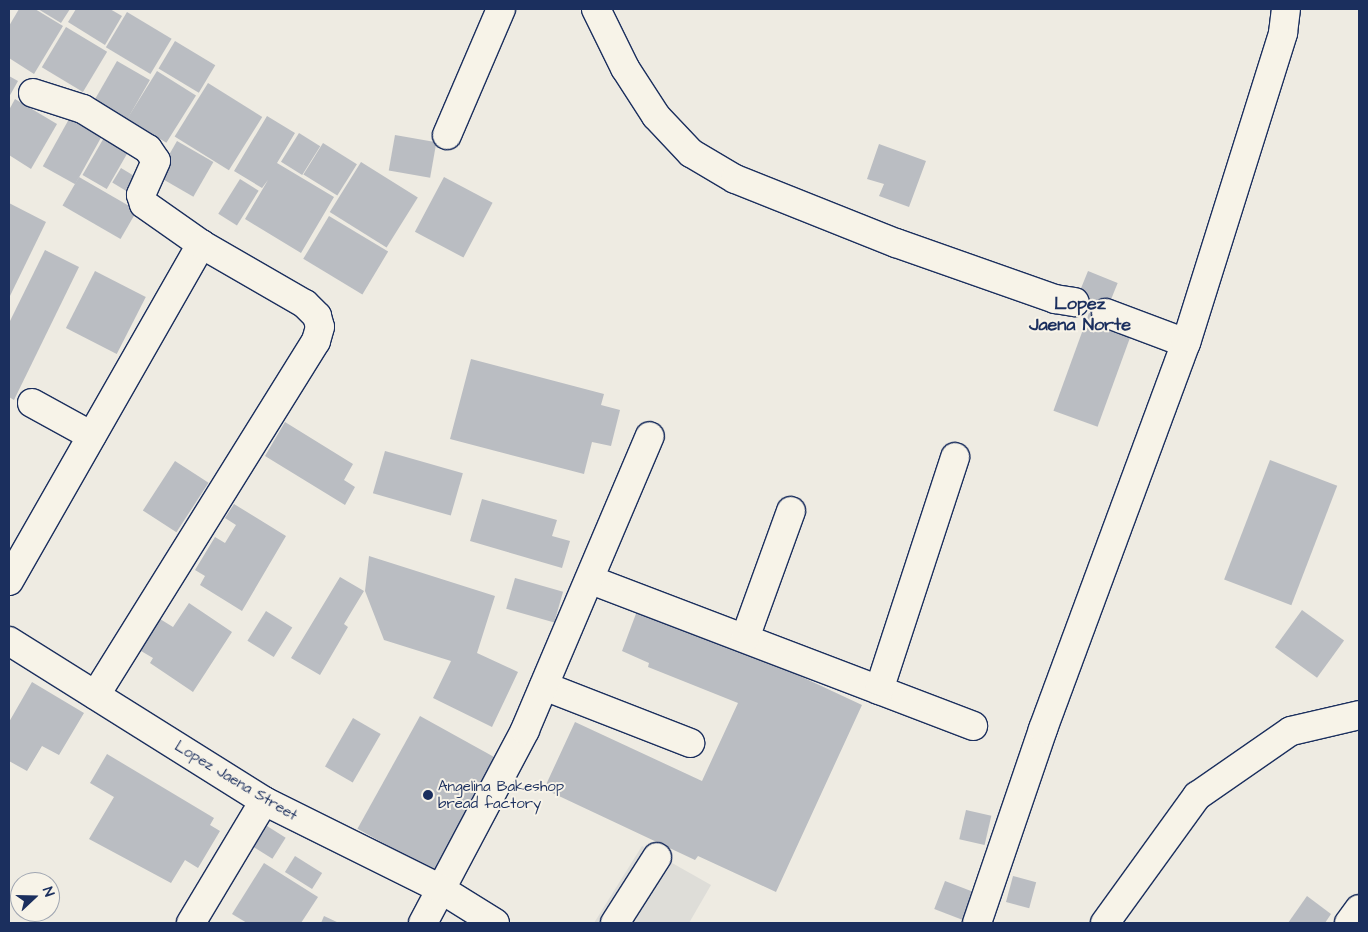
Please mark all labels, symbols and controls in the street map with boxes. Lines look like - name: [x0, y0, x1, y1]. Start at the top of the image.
- district label: Lopez Jaena Norte: [1029, 294, 1131, 336]
- street label: Lopez Jaena Street: [171, 737, 301, 825]
- place label: Angelina Bakeshop bread factory: [438, 777, 564, 812]
- marker: Angelina Bakeshop bread factory: [422, 789, 434, 801]
- north arrow: [10, 872, 60, 922]
- text: N: [37, 884, 59, 900]

